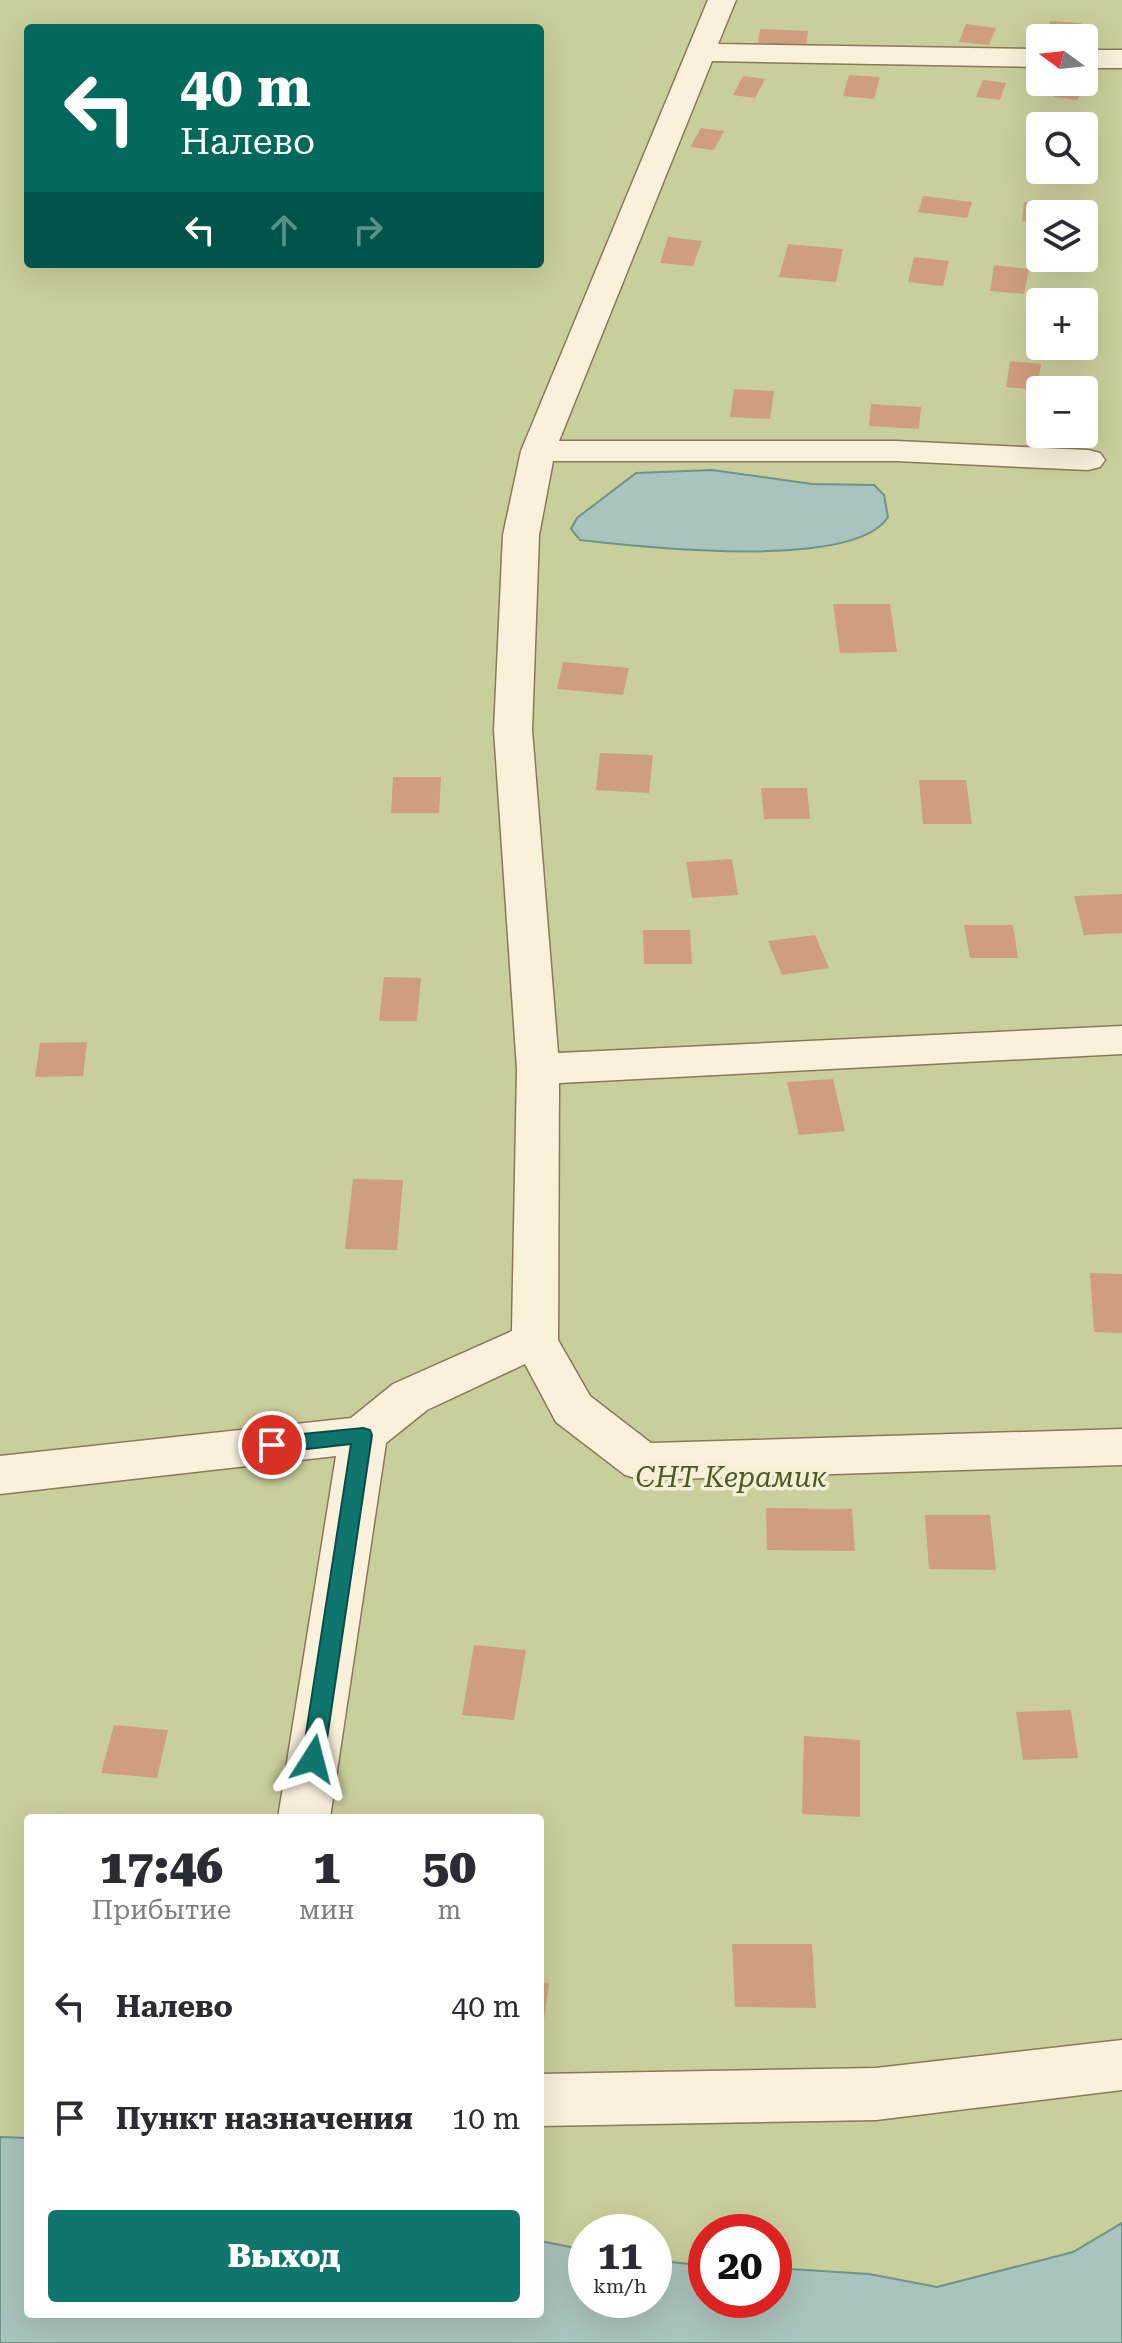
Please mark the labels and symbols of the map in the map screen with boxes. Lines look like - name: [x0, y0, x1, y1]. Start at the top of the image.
- north arrow: [1026, 24, 1098, 96]
- pin: [238, 1411, 306, 1479]
- park label: СНТ Керамик: [635, 1461, 827, 1494]
- position arrow: [271, 1717, 355, 1801]
- speed limit sign: 20: [688, 2214, 792, 2318]

